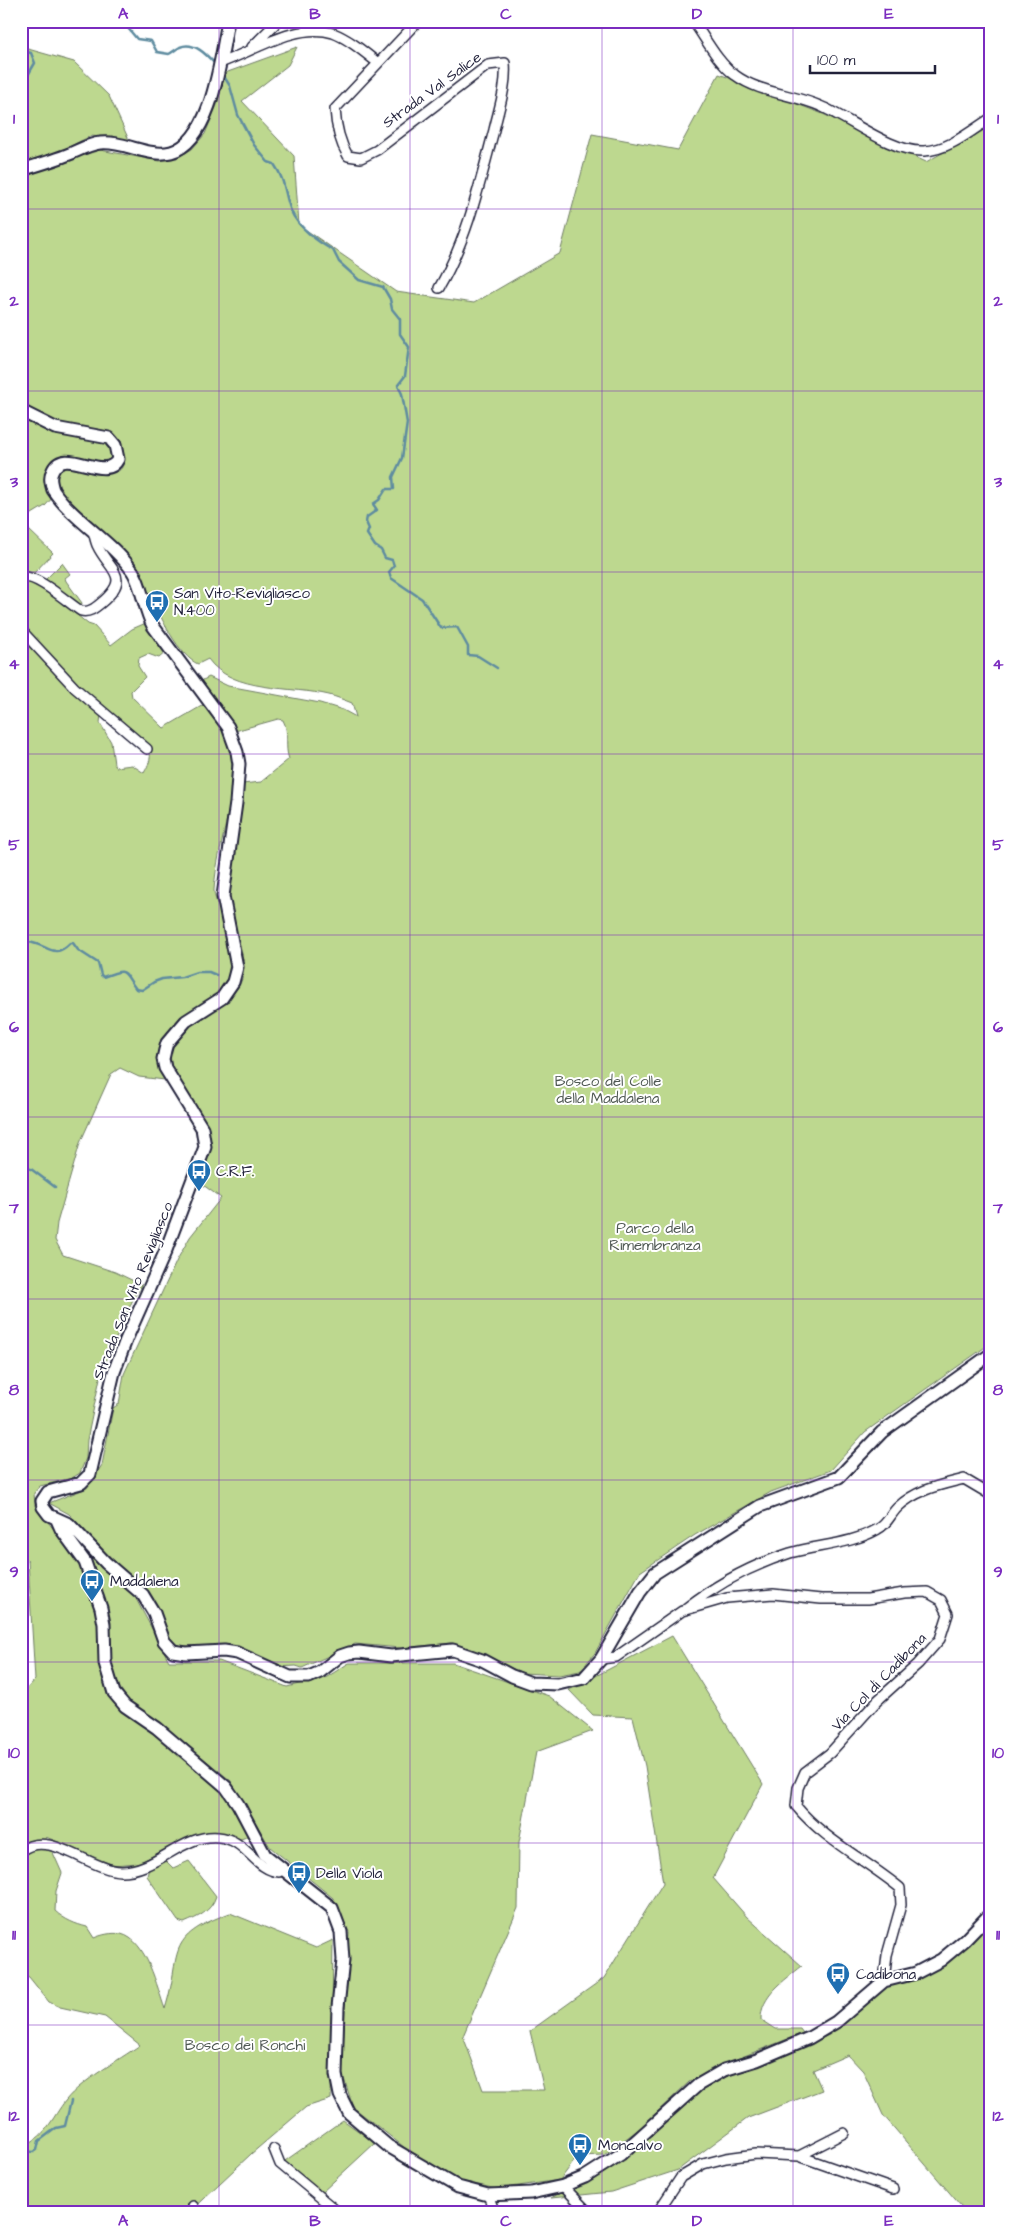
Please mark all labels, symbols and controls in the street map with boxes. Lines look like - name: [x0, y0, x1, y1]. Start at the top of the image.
- text: A: [118, 3, 129, 25]
- text: B: [309, 3, 321, 25]
- text: C: [500, 3, 512, 25]
- text: D: [692, 3, 703, 25]
- text: E: [884, 3, 894, 25]
- scale bar: [810, 42, 934, 74]
- street label: Strada Val Salice: [378, 47, 486, 133]
- text: 100 m: [817, 50, 856, 71]
- text: 1: [13, 108, 16, 130]
- text: 1: [997, 108, 1000, 130]
- text: 2: [8, 290, 19, 312]
- text: 2: [992, 290, 1003, 312]
- text: 3: [9, 471, 19, 493]
- text: 3: [993, 471, 1003, 493]
- place label: San Vito-Revigliasco N.400: [174, 583, 310, 621]
- bus stop icon: San Vito-Revigliasco N.400: [144, 589, 170, 623]
- text: 4: [9, 653, 20, 675]
- text: 4: [993, 653, 1004, 675]
- text: 5: [8, 834, 20, 856]
- text: 5: [992, 834, 1004, 856]
- text: 6: [9, 1016, 19, 1038]
- text: 6: [993, 1016, 1003, 1038]
- park label: Bosco del Colle della Maddalena: [555, 1071, 661, 1109]
- bus stop icon: C.R.F.: [186, 1158, 212, 1192]
- place label: C.R.F.: [216, 1161, 254, 1182]
- text: 7: [8, 1197, 19, 1219]
- text: 7: [992, 1197, 1003, 1219]
- street label: Strada San Vito Revigliasco: [88, 1198, 179, 1383]
- park label: Parco della Rimembranza: [609, 1218, 701, 1256]
- text: 8: [9, 1379, 20, 1401]
- text: 8: [993, 1379, 1004, 1401]
- text: 9: [9, 1561, 19, 1583]
- text: 9: [993, 1561, 1003, 1583]
- bus stop icon: Maddalena: [79, 1568, 105, 1602]
- place label: Maddalena: [110, 1571, 179, 1592]
- street label: Via Col di Cadibona: [827, 1628, 932, 1736]
- text: 10: [8, 1742, 20, 1764]
- text: 10: [992, 1742, 1004, 1764]
- bus stop icon: Della Viola: [286, 1860, 312, 1894]
- place label: Della Viola: [316, 1863, 383, 1884]
- text: 11: [12, 1924, 17, 1946]
- text: 11: [996, 1924, 1001, 1946]
- bus stop icon: Cadibona: [825, 1961, 851, 1995]
- place label: Cadibona: [856, 1964, 917, 1985]
- park label: Bosco dei Ronchi: [185, 2035, 306, 2056]
- text: 12: [8, 2105, 20, 2127]
- text: 12: [992, 2105, 1004, 2127]
- bus stop icon: Moncalvo: [567, 2132, 593, 2166]
- place label: Moncalvo: [598, 2135, 663, 2156]
- text: A: [118, 2210, 129, 2232]
- text: B: [309, 2210, 321, 2232]
- text: C: [500, 2210, 512, 2232]
- text: D: [692, 2210, 703, 2232]
- text: E: [884, 2210, 894, 2232]

